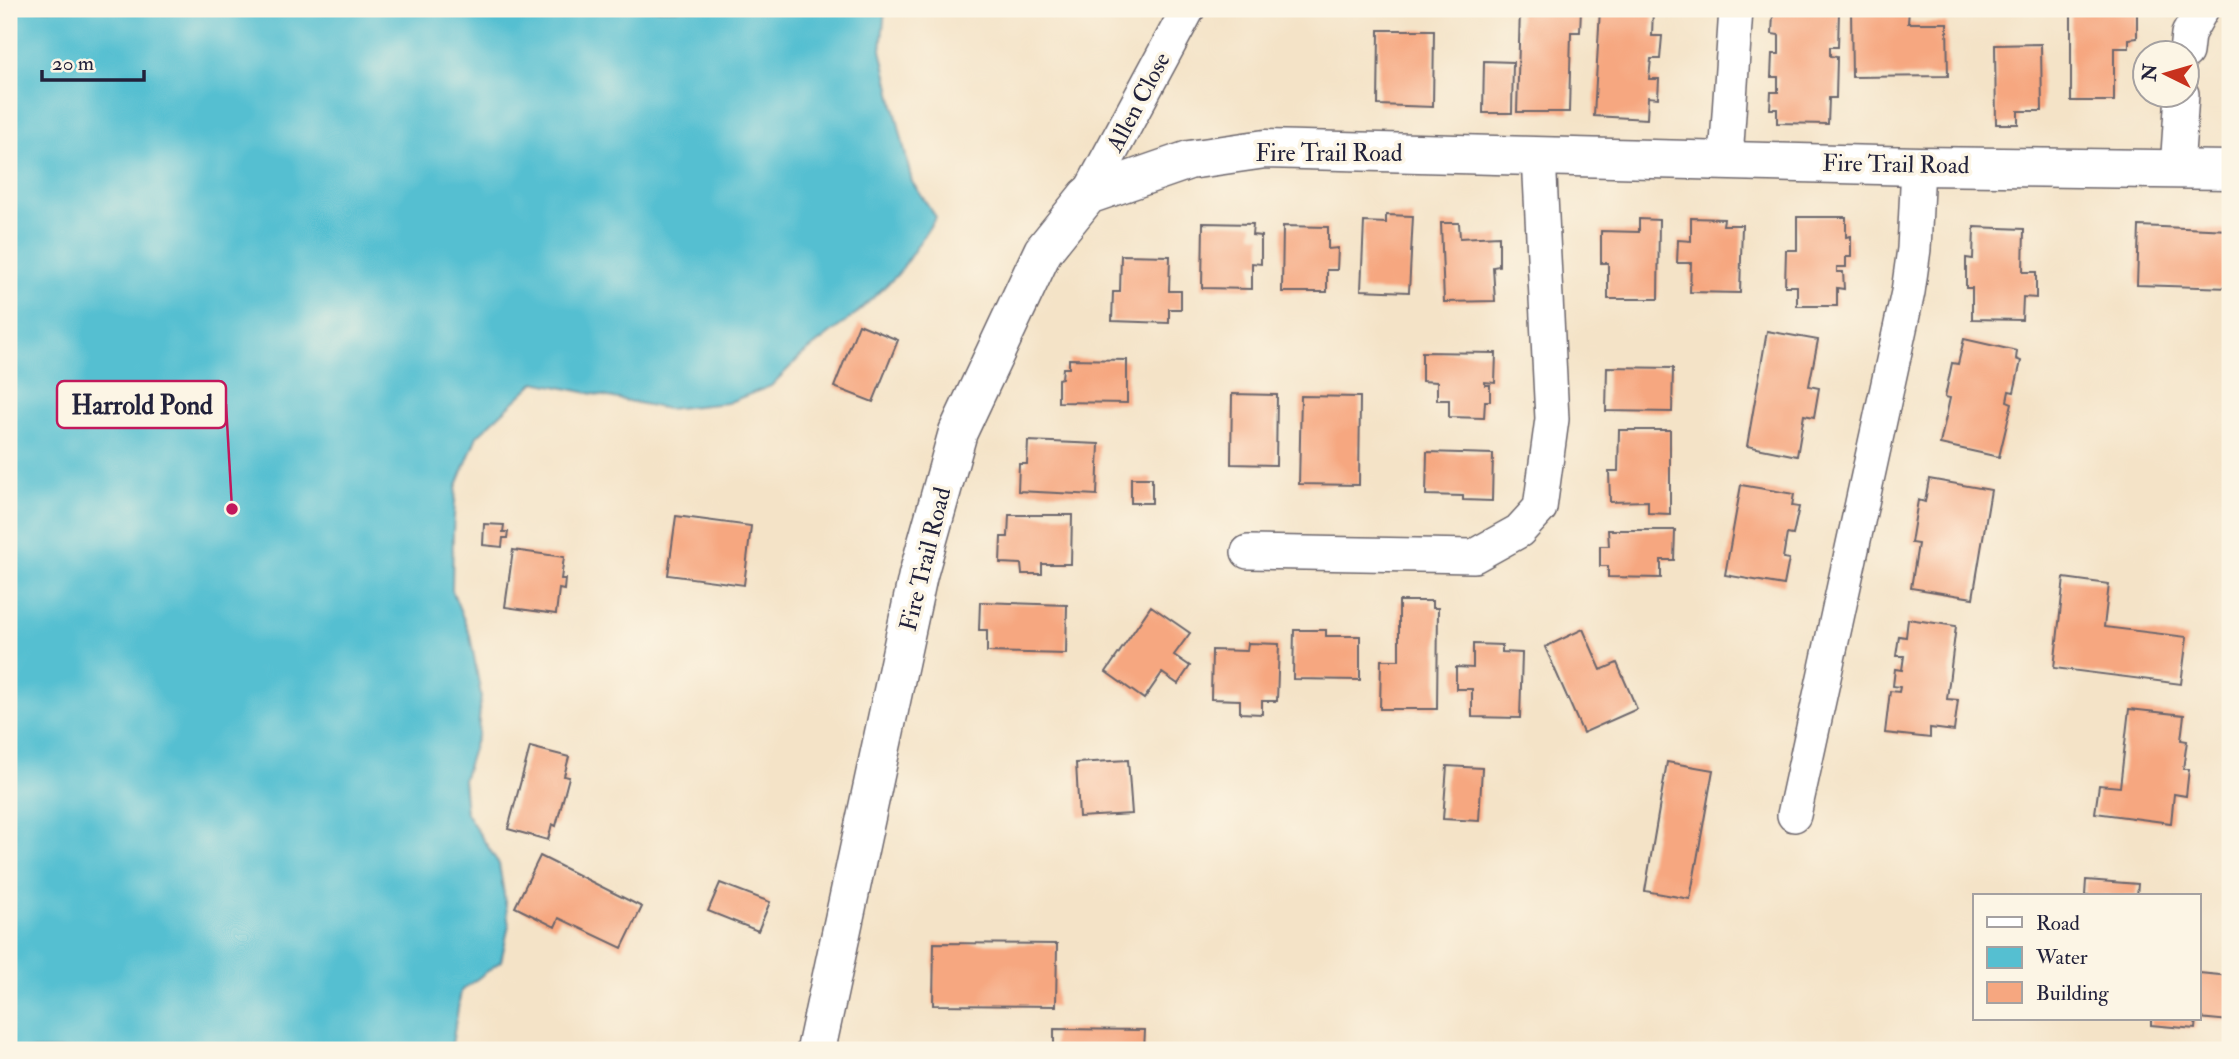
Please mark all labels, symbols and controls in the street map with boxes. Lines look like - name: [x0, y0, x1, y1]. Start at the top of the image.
- scale bar: [42, 38, 144, 82]
- north arrow: [2130, 38, 2200, 108]
- street label: Allen Close: [1099, 47, 1178, 158]
- text: 20 m: [52, 50, 94, 77]
- text: N: [2137, 62, 2163, 83]
- street label: Fire Trail Road: [1256, 138, 1403, 169]
- street label: Fire Trail Road: [1822, 148, 1970, 181]
- callout: Harrold Pond: [57, 381, 226, 428]
- text: Harrold Pond: [71, 390, 213, 422]
- street label: Fire Trail Road: [893, 484, 958, 634]
- legend: [1973, 894, 2200, 1020]
- text: Road: [2036, 910, 2081, 937]
- text: Water: [2035, 944, 2088, 971]
- text: Building: [2036, 980, 2109, 1007]

